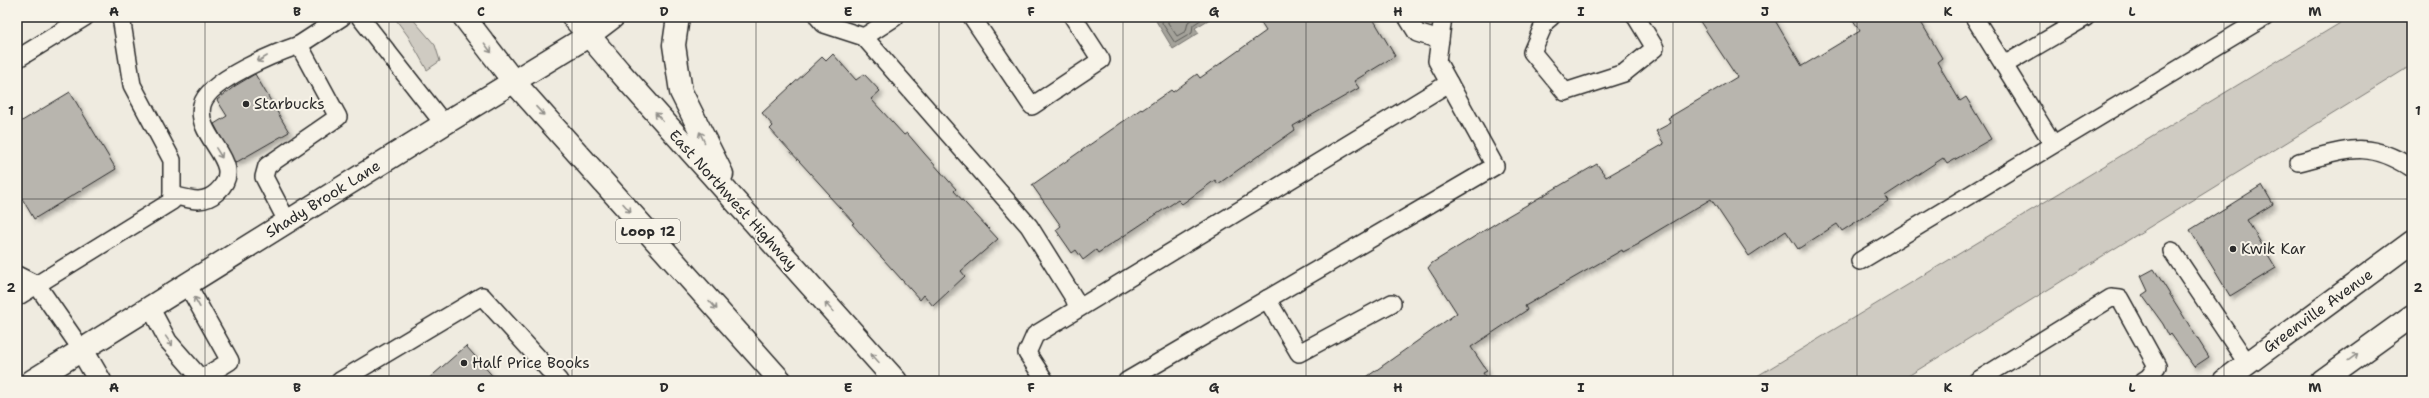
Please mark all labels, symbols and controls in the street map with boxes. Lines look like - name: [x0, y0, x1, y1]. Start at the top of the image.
- text: A: [109, 3, 119, 20]
- text: B: [293, 3, 301, 20]
- text: C: [477, 3, 485, 20]
- text: D: [659, 3, 669, 20]
- text: E: [844, 3, 853, 20]
- text: F: [1027, 3, 1035, 20]
- text: G: [1209, 3, 1220, 20]
- text: H: [1393, 3, 1403, 20]
- text: I: [1577, 3, 1585, 20]
- text: J: [1761, 3, 1769, 20]
- text: K: [1944, 3, 1953, 20]
- text: L: [2128, 3, 2136, 20]
- text: M: [2308, 3, 2322, 20]
- one-way arrow: [483, 43, 492, 54]
- one-way arrow: [256, 55, 268, 63]
- place label: Starbucks: [254, 94, 325, 114]
- marker: Starbucks: [241, 99, 251, 109]
- text: 1: [8, 102, 14, 119]
- text: 1: [2415, 102, 2421, 119]
- one-way arrow: [535, 106, 545, 116]
- one-way arrow: [655, 112, 664, 122]
- street label: East Northwest Highway: [664, 125, 802, 275]
- one-way arrow: [698, 131, 705, 143]
- one-way arrow: [215, 147, 223, 158]
- street label: Shady Brook Lane: [262, 156, 384, 242]
- one-way arrow: [622, 203, 631, 213]
- road number: Loop 12: [616, 219, 680, 243]
- place label: Kwik Kar: [2241, 239, 2306, 259]
- marker: Kwik Kar: [2228, 244, 2238, 254]
- street label: Greenville Avenue: [2259, 264, 2377, 358]
- text: 2: [6, 279, 16, 296]
- text: 2: [2413, 279, 2423, 296]
- one-way arrow: [193, 297, 201, 309]
- one-way arrow: [709, 300, 718, 310]
- one-way arrow: [824, 301, 833, 312]
- one-way arrow: [165, 335, 173, 346]
- place label: Half Price Books: [472, 353, 590, 373]
- one-way arrow: [871, 353, 880, 364]
- one-way arrow: [2347, 353, 2358, 362]
- marker: Half Price Books: [459, 358, 469, 368]
- text: A: [109, 379, 119, 396]
- text: B: [293, 379, 301, 396]
- text: C: [477, 379, 485, 396]
- text: D: [659, 379, 669, 396]
- text: E: [844, 379, 853, 396]
- text: F: [1027, 379, 1035, 396]
- text: G: [1209, 379, 1220, 396]
- text: H: [1393, 379, 1403, 396]
- text: I: [1577, 379, 1585, 396]
- text: J: [1761, 379, 1769, 396]
- text: K: [1944, 379, 1953, 396]
- text: L: [2128, 379, 2136, 396]
- text: M: [2308, 379, 2322, 396]

